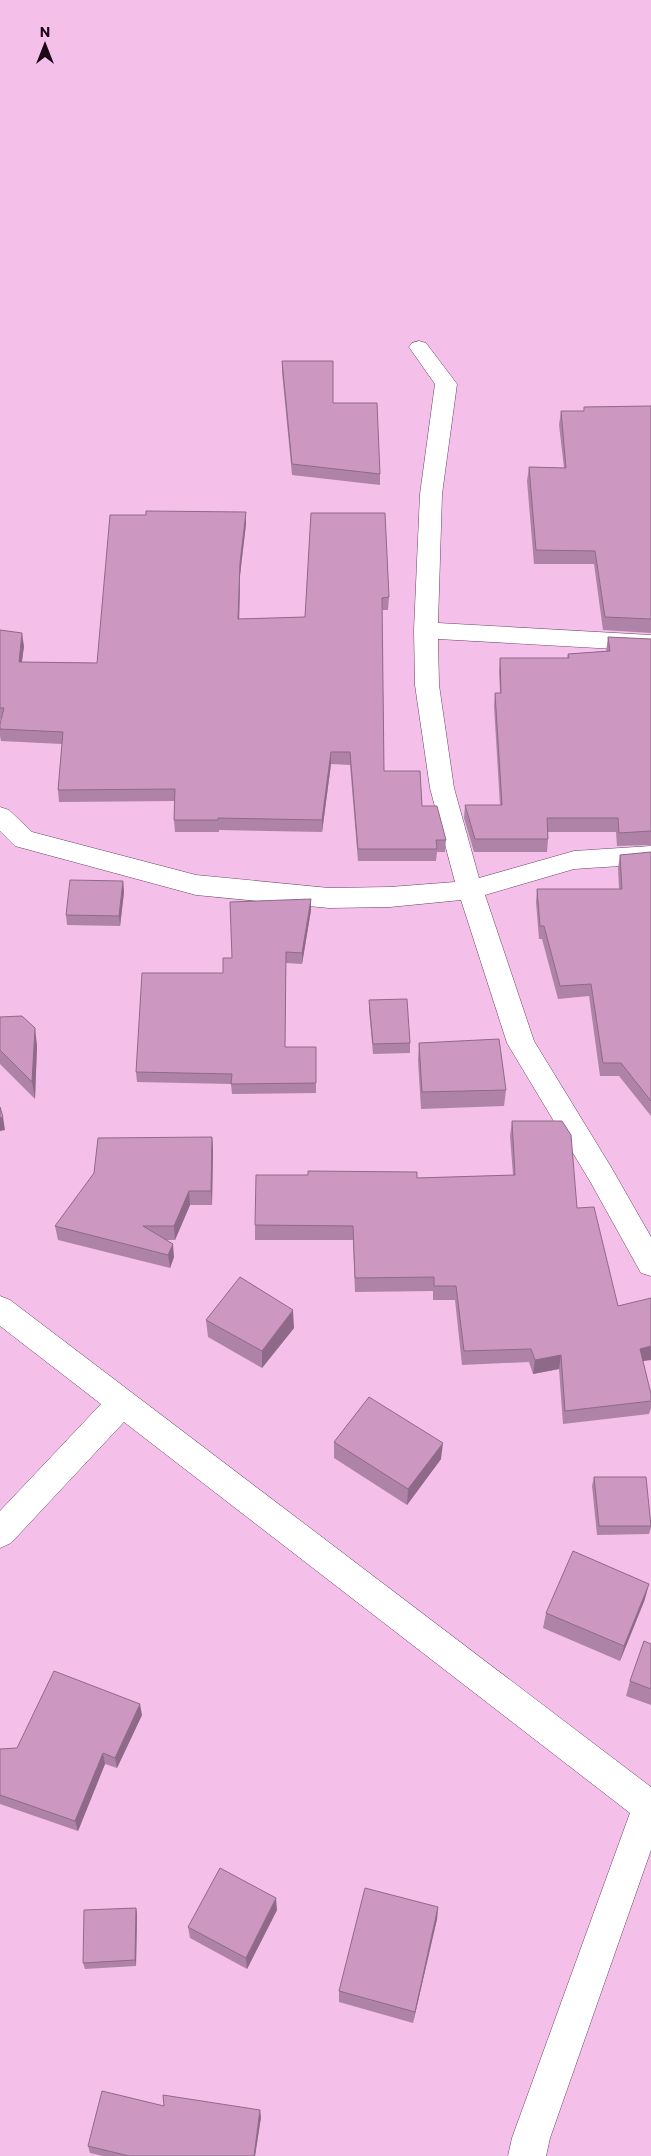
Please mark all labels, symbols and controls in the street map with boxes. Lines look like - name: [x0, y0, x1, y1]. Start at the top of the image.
- north arrow: [20, 20, 70, 70]
- text: N: [40, 23, 50, 40]

